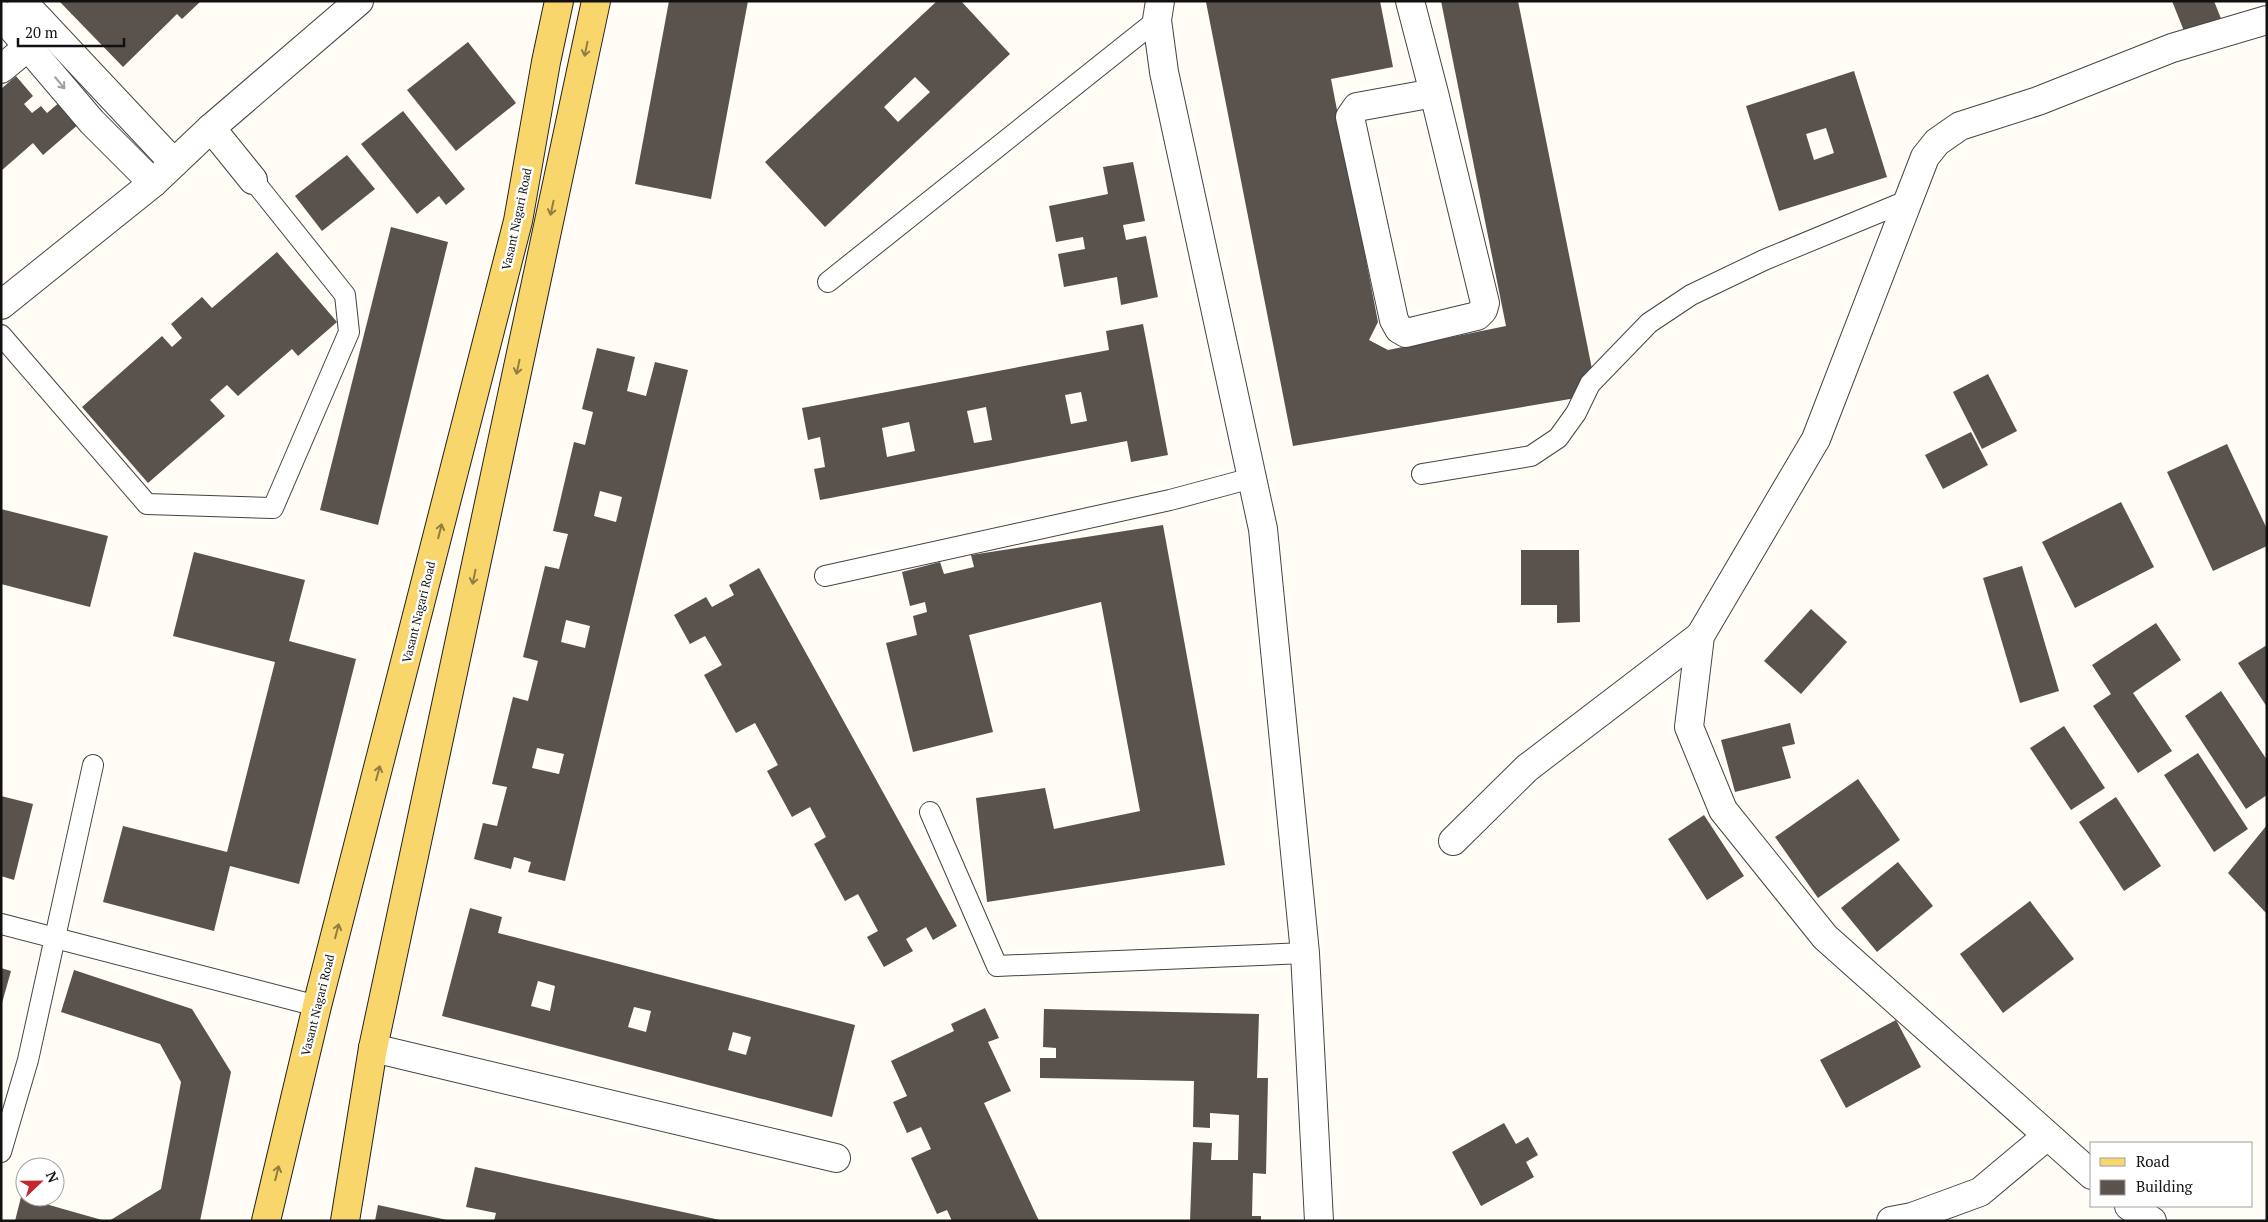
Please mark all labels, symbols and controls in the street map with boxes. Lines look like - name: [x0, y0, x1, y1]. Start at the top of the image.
- scale bar: [18, 15, 124, 47]
- text: 20 m: [25, 22, 58, 42]
- one-way arrow: [580, 41, 590, 57]
- one-way arrow: [55, 77, 66, 90]
- street label: Vasant Nagari Road: [498, 166, 535, 271]
- one-way arrow: [547, 199, 556, 215]
- one-way arrow: [513, 358, 522, 374]
- one-way arrow: [436, 524, 445, 540]
- street label: Vasant Nagari Road: [399, 559, 438, 664]
- one-way arrow: [469, 569, 478, 585]
- one-way arrow: [374, 766, 383, 782]
- one-way arrow: [333, 923, 342, 939]
- street label: Vasant Nagari Road: [298, 952, 337, 1057]
- legend: [2090, 1142, 2253, 1207]
- text: Road: [2136, 1151, 2169, 1171]
- north arrow: [15, 1157, 65, 1207]
- one-way arrow: [273, 1166, 282, 1182]
- text: N: [42, 1168, 63, 1186]
- text: Building: [2136, 1176, 2194, 1196]

